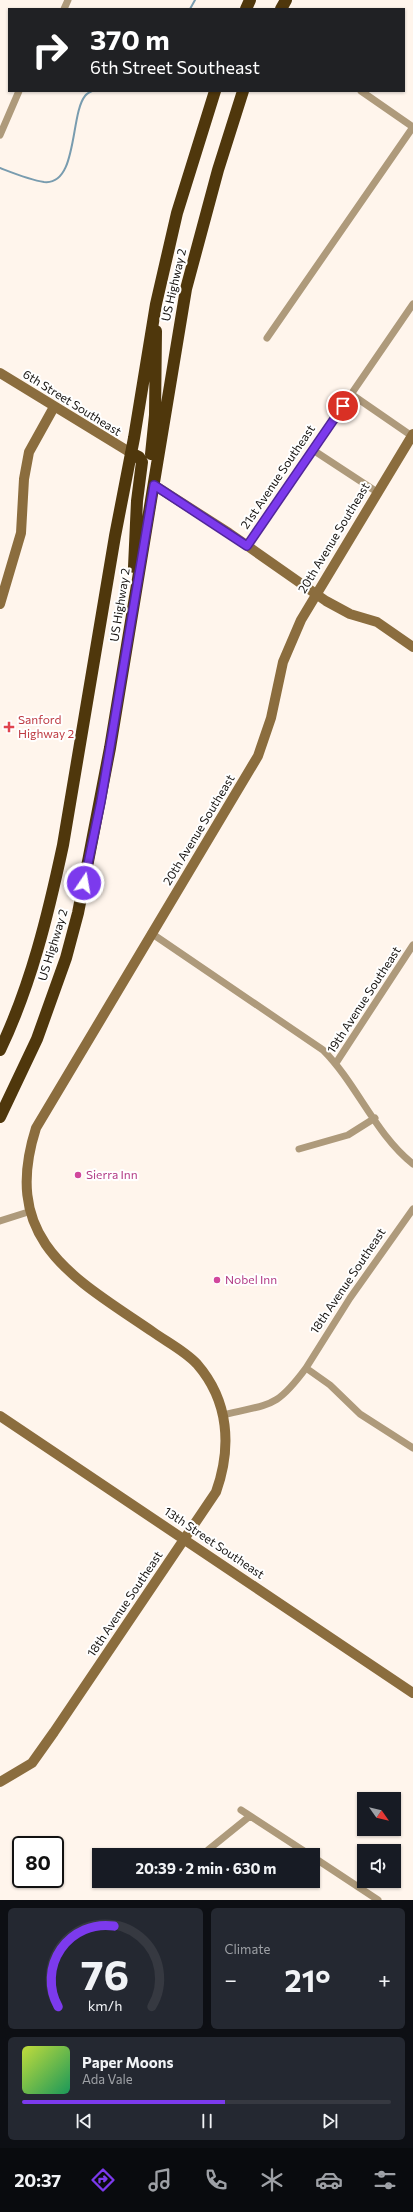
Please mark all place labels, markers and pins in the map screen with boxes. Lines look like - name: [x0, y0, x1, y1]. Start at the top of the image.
- pin: [326, 389, 360, 423]
- place label: Sanford Highway 2: [18, 712, 74, 740]
- marker: Sanford Highway 2: [3, 721, 15, 733]
- place label: Sierra Inn: [86, 1167, 138, 1181]
- marker: Sierra Inn: [73, 1170, 83, 1180]
- place label: Nobel Inn: [225, 1272, 277, 1286]
- marker: Nobel Inn: [212, 1275, 222, 1285]

